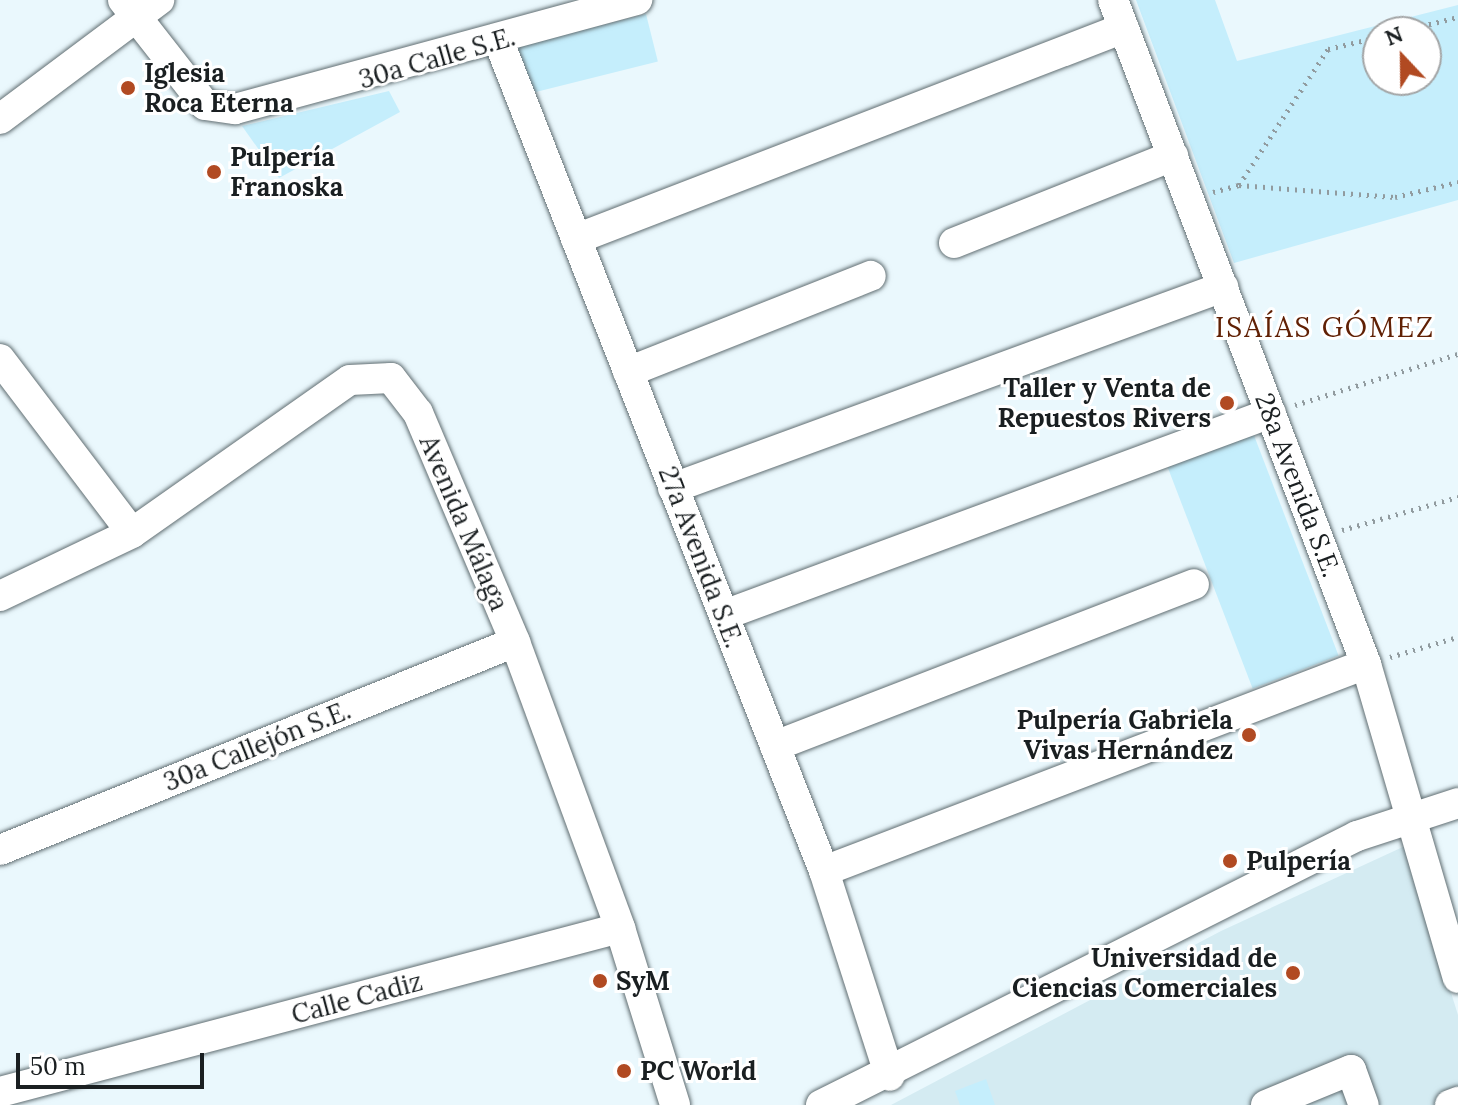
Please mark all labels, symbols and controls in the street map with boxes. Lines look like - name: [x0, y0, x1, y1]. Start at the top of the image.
- north arrow: [1362, 16, 1442, 96]
- text: N: [1381, 19, 1407, 52]
- street label: 30a Calle S.E.: [355, 21, 519, 95]
- place label: Iglesia Roca Eterna: [144, 57, 294, 118]
- marker: Iglesia Roca Eterna: [119, 79, 137, 97]
- place label: Pulpería Franoska: [230, 141, 343, 202]
- marker: Pulpería Franoska: [205, 163, 223, 181]
- district label: ISAÍAS GÓMEZ: [1215, 310, 1435, 344]
- place label: Taller y Venta de Repuestos Rivers: [998, 372, 1211, 434]
- street label: 28a Avenida S.E.: [1249, 389, 1347, 581]
- marker: Taller y Venta de Repuestos Rivers: [1218, 394, 1236, 412]
- street label: Avenida Málaga: [413, 431, 515, 615]
- street label: 27a Avenida S.E.: [652, 462, 750, 652]
- street label: 30a Callejón S.E.: [159, 694, 355, 798]
- place label: Pulpería Gabriela Vivas Hernández: [1016, 704, 1233, 766]
- marker: Pulpería Gabriela Vivas Hernández: [1240, 726, 1258, 744]
- place label: Pulpería: [1246, 845, 1351, 877]
- marker: Pulpería: [1221, 852, 1239, 870]
- place label: Universidad de Ciencias Comerciales: [1012, 942, 1277, 1004]
- marker: Universidad de Ciencias Comerciales: [1284, 964, 1302, 982]
- place label: SyM: [616, 965, 670, 997]
- street label: Calle Cadiz: [288, 966, 426, 1030]
- marker: SyM: [591, 972, 609, 990]
- scale bar: [20, 1037, 208, 1087]
- text: 50 m: [30, 1051, 86, 1082]
- place label: PC World: [640, 1055, 757, 1087]
- marker: PC World: [615, 1062, 633, 1080]

